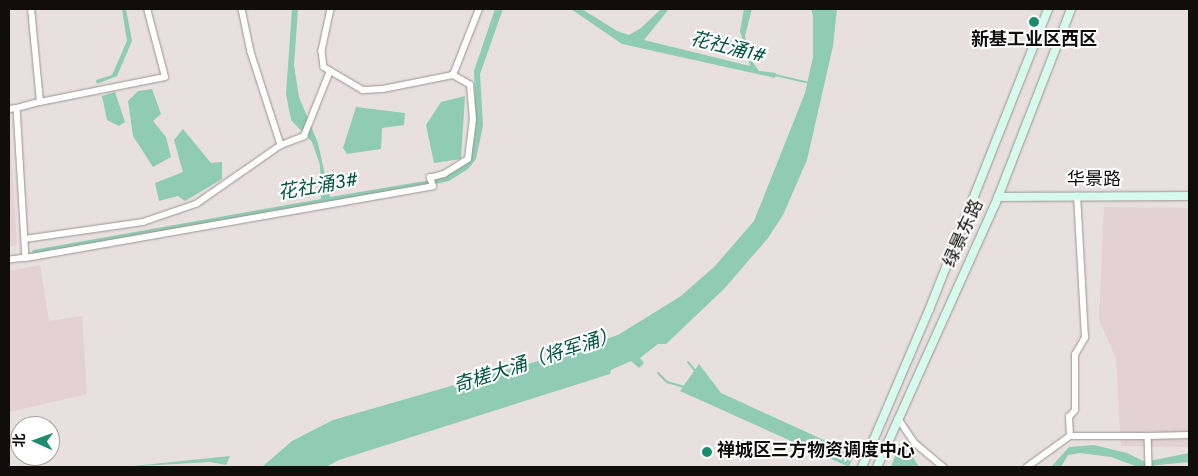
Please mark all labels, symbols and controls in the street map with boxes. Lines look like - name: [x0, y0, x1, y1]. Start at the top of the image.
- marker: 新基工业区西区: [1028, 16, 1040, 28]
- water label: 花社涌1#: [687, 29, 767, 69]
- place label: 新基工业区西区: [971, 30, 1097, 52]
- water label: 花社涌3#: [276, 170, 360, 206]
- street label: 华景路: [1067, 170, 1121, 192]
- street label: 绿景东路: [940, 197, 990, 271]
- water label: 奇槎大涌（将军涌）: [451, 325, 621, 399]
- north arrow: [10, 416, 60, 466]
- text: 北: [12, 433, 29, 448]
- place label: 禅城区三方物资调度中心: [717, 441, 915, 463]
- marker: 禅城区三方物资调度中心: [701, 446, 713, 458]

